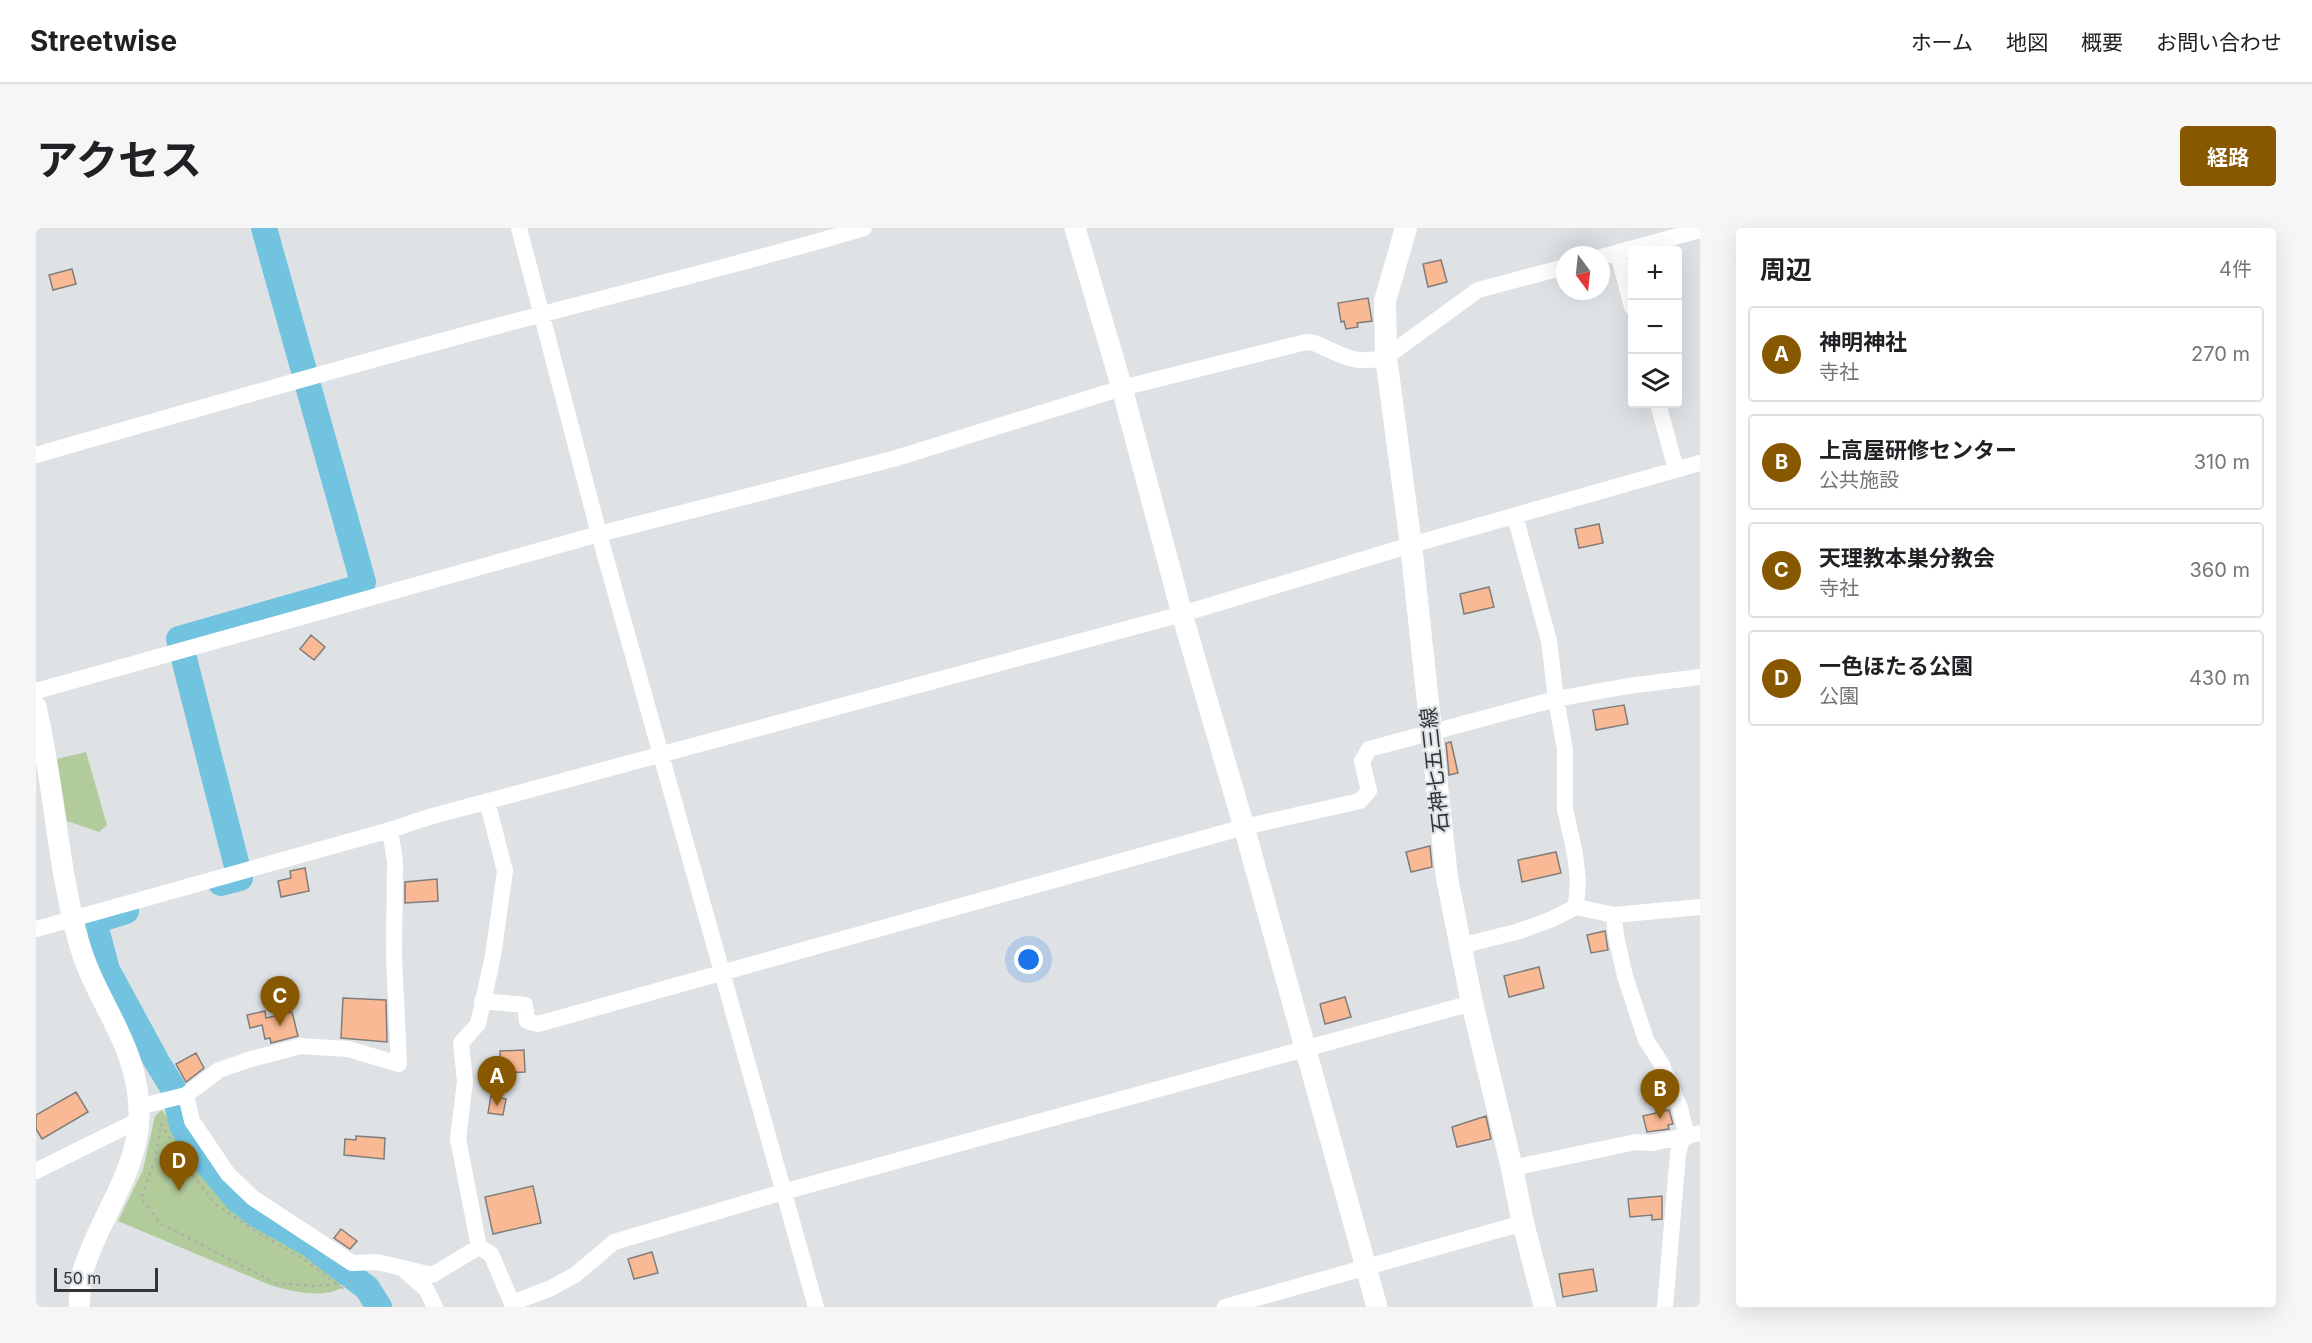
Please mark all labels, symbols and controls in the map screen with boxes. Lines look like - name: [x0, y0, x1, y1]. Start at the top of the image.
- text: Streetwise: [30, 24, 177, 58]
- text: ホーム: [1911, 30, 1973, 55]
- text: 地図: [2006, 30, 2048, 55]
- text: 概要: [2081, 30, 2123, 55]
- text: お問い合わせ: [2156, 30, 2282, 55]
- button: 経路: [2180, 126, 2276, 186]
- text: アクセス: [36, 134, 202, 185]
- north arrow: [1556, 246, 1610, 300]
- map controls: [1628, 246, 1682, 408]
- button: +: [1628, 246, 1682, 300]
- text: 周辺: [1760, 254, 1812, 285]
- text: 4件: [2219, 257, 2252, 281]
- button: −: [1628, 300, 1682, 354]
- text: 神明神社: [1819, 329, 1907, 355]
- text: A: [1774, 342, 1789, 366]
- text: 270 m: [2191, 342, 2250, 366]
- button: layers: [1628, 354, 1682, 408]
- text: 寺社: [1819, 360, 1859, 384]
- text: 上高屋研修センター: [1819, 437, 2017, 463]
- text: B: [1775, 450, 1788, 474]
- text: 310 m: [2194, 450, 2250, 474]
- text: 公共施設: [1819, 468, 1899, 492]
- text: 天理教本巣分教会: [1819, 545, 1995, 571]
- text: C: [1774, 558, 1789, 582]
- text: 360 m: [2189, 558, 2250, 582]
- text: 寺社: [1819, 576, 1859, 600]
- text: 一色ほたる公園: [1819, 653, 1973, 679]
- text: D: [1774, 666, 1789, 690]
- text: 430 m: [2189, 666, 2250, 690]
- text: 公園: [1819, 684, 1859, 708]
- street label: 石神七五三線: [1415, 706, 1454, 834]
- your location: [1014, 945, 1043, 974]
- pin: C: [260, 976, 300, 1026]
- pin: A: [478, 1056, 516, 1106]
- pin: B: [1640, 1070, 1680, 1119]
- pin: D: [160, 1142, 198, 1191]
- scale bar: [54, 1265, 158, 1292]
- text: 50 m: [63, 1268, 101, 1288]

